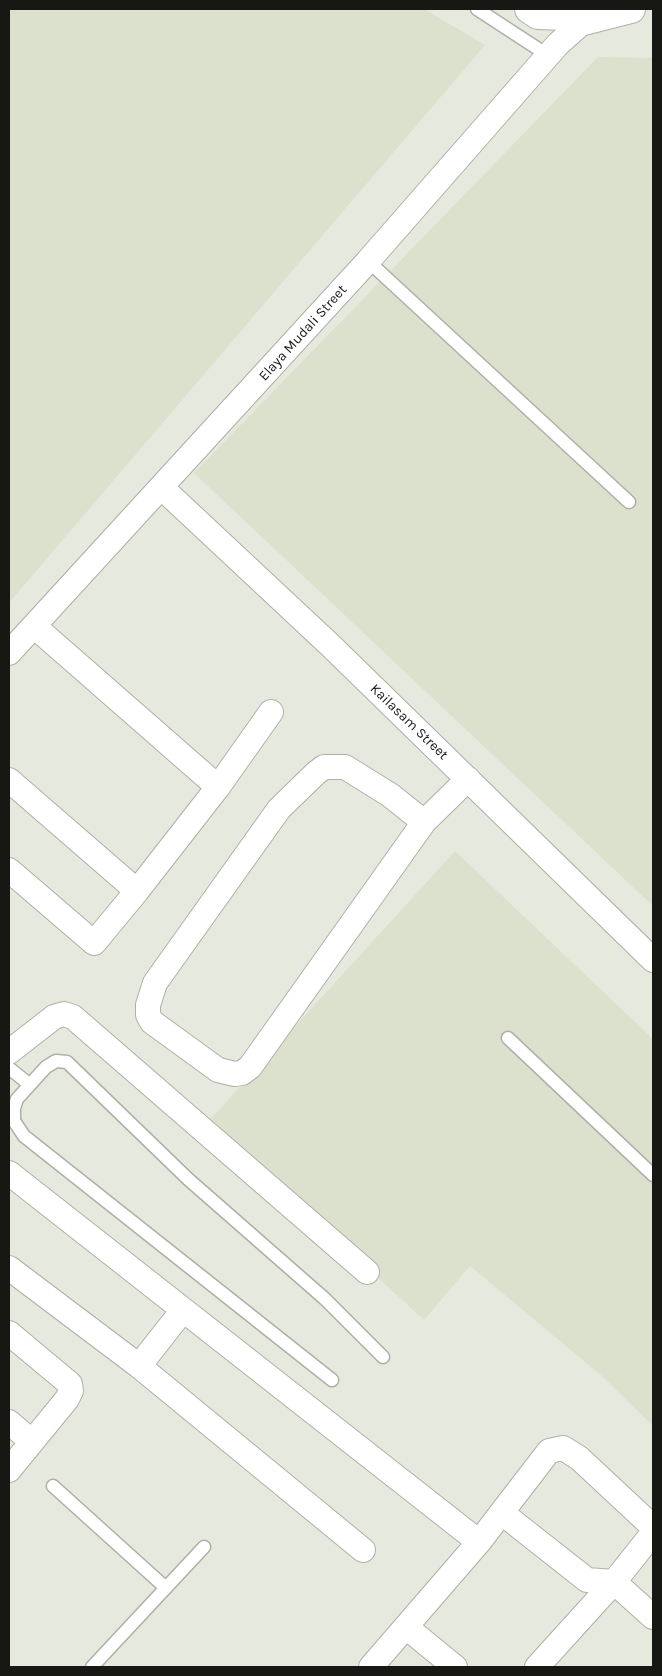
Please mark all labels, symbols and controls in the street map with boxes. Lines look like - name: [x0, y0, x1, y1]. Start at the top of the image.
- street label: Elaya Mudali Street: [256, 282, 350, 384]
- street label: Kailasam Street: [367, 681, 451, 763]

